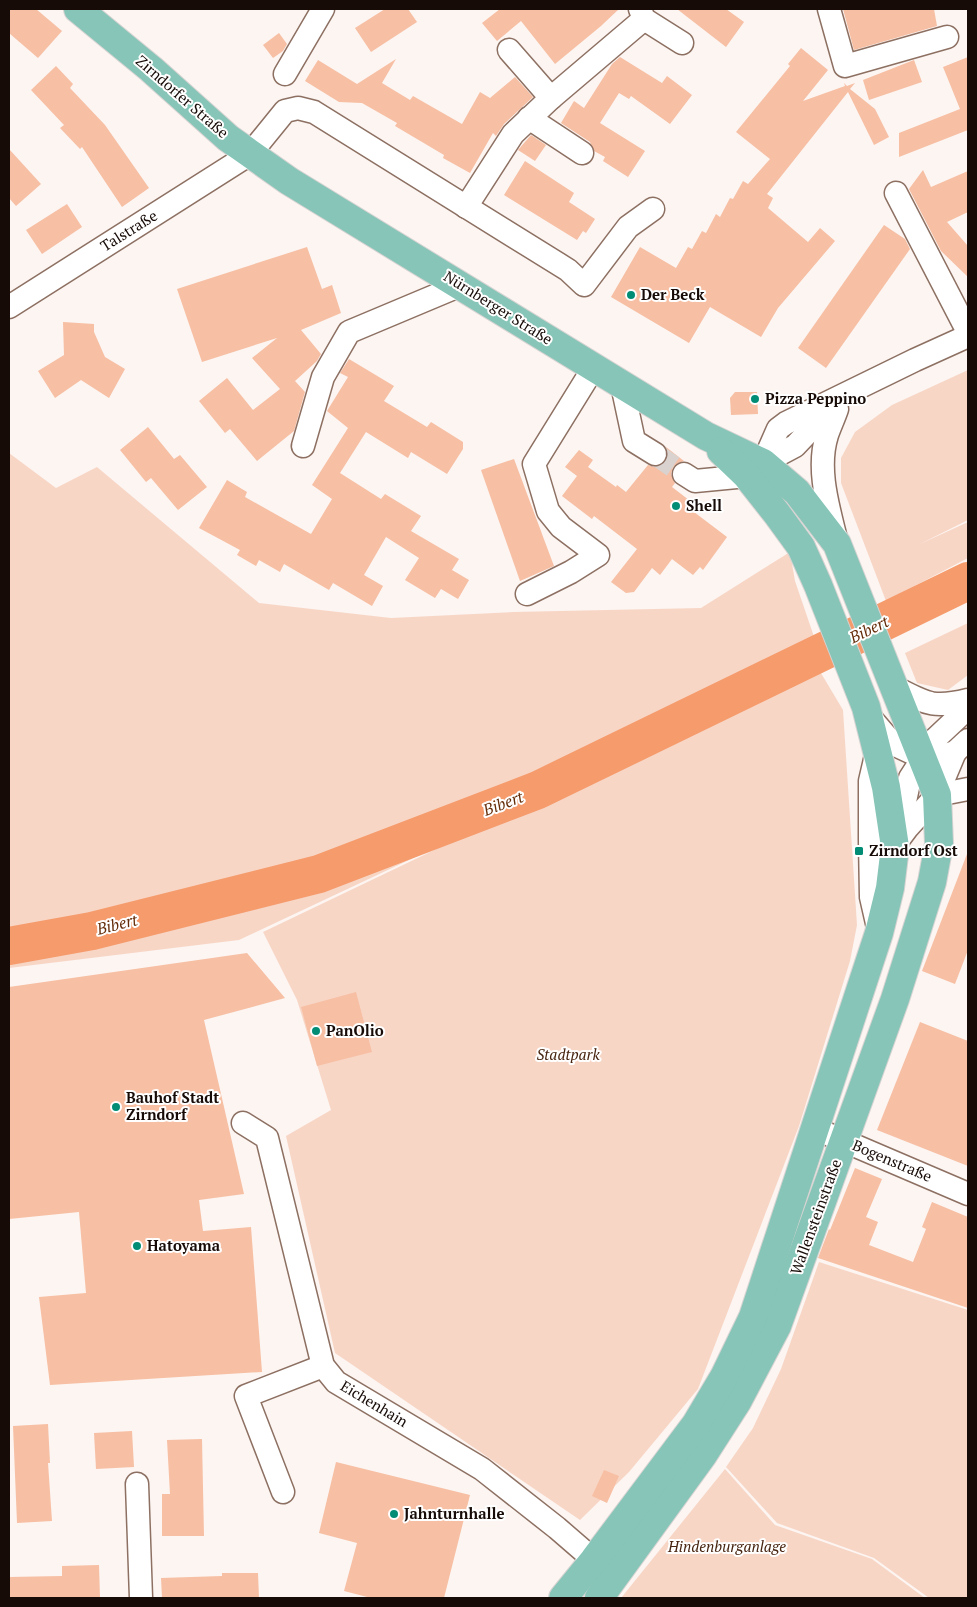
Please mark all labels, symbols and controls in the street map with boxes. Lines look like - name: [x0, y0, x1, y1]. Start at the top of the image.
- street label: Zirndorfer Straße: [132, 50, 233, 142]
- street label: Talstraße: [96, 205, 161, 255]
- street label: Nürnberger Straße: [440, 266, 557, 349]
- place label: Der Beck: [641, 284, 705, 304]
- marker: Der Beck: [625, 289, 637, 301]
- place label: Pizza Peppino: [765, 388, 866, 408]
- marker: Pizza Peppino: [749, 393, 761, 405]
- place label: Shell: [686, 495, 722, 515]
- marker: Shell: [670, 500, 682, 512]
- water label: Bibert: [845, 610, 893, 648]
- water label: Bibert: [479, 785, 527, 821]
- place label: Zirndorf Ost: [869, 840, 958, 860]
- marker: Zirndorf Ost: [853, 845, 865, 857]
- water label: Bibert: [93, 908, 140, 940]
- place label: PanOlio: [326, 1020, 384, 1040]
- marker: PanOlio: [310, 1025, 322, 1037]
- park label: Stadtpark: [536, 1044, 600, 1064]
- place label: Bauhof Stadt Zirndorf: [126, 1087, 219, 1124]
- marker: Bauhof Stadt Zirndorf: [110, 1101, 122, 1113]
- street label: Bogenstraße: [850, 1134, 935, 1186]
- street label: Wallensteinstraße: [785, 1156, 845, 1277]
- place label: Hatoyama: [147, 1235, 221, 1255]
- marker: Hatoyama: [131, 1240, 143, 1252]
- street label: Eichenhain: [337, 1375, 412, 1431]
- place label: Jahnturnhalle: [404, 1503, 505, 1523]
- marker: Jahnturnhalle: [388, 1508, 400, 1520]
- park label: Hindenburganlage: [667, 1536, 786, 1556]

